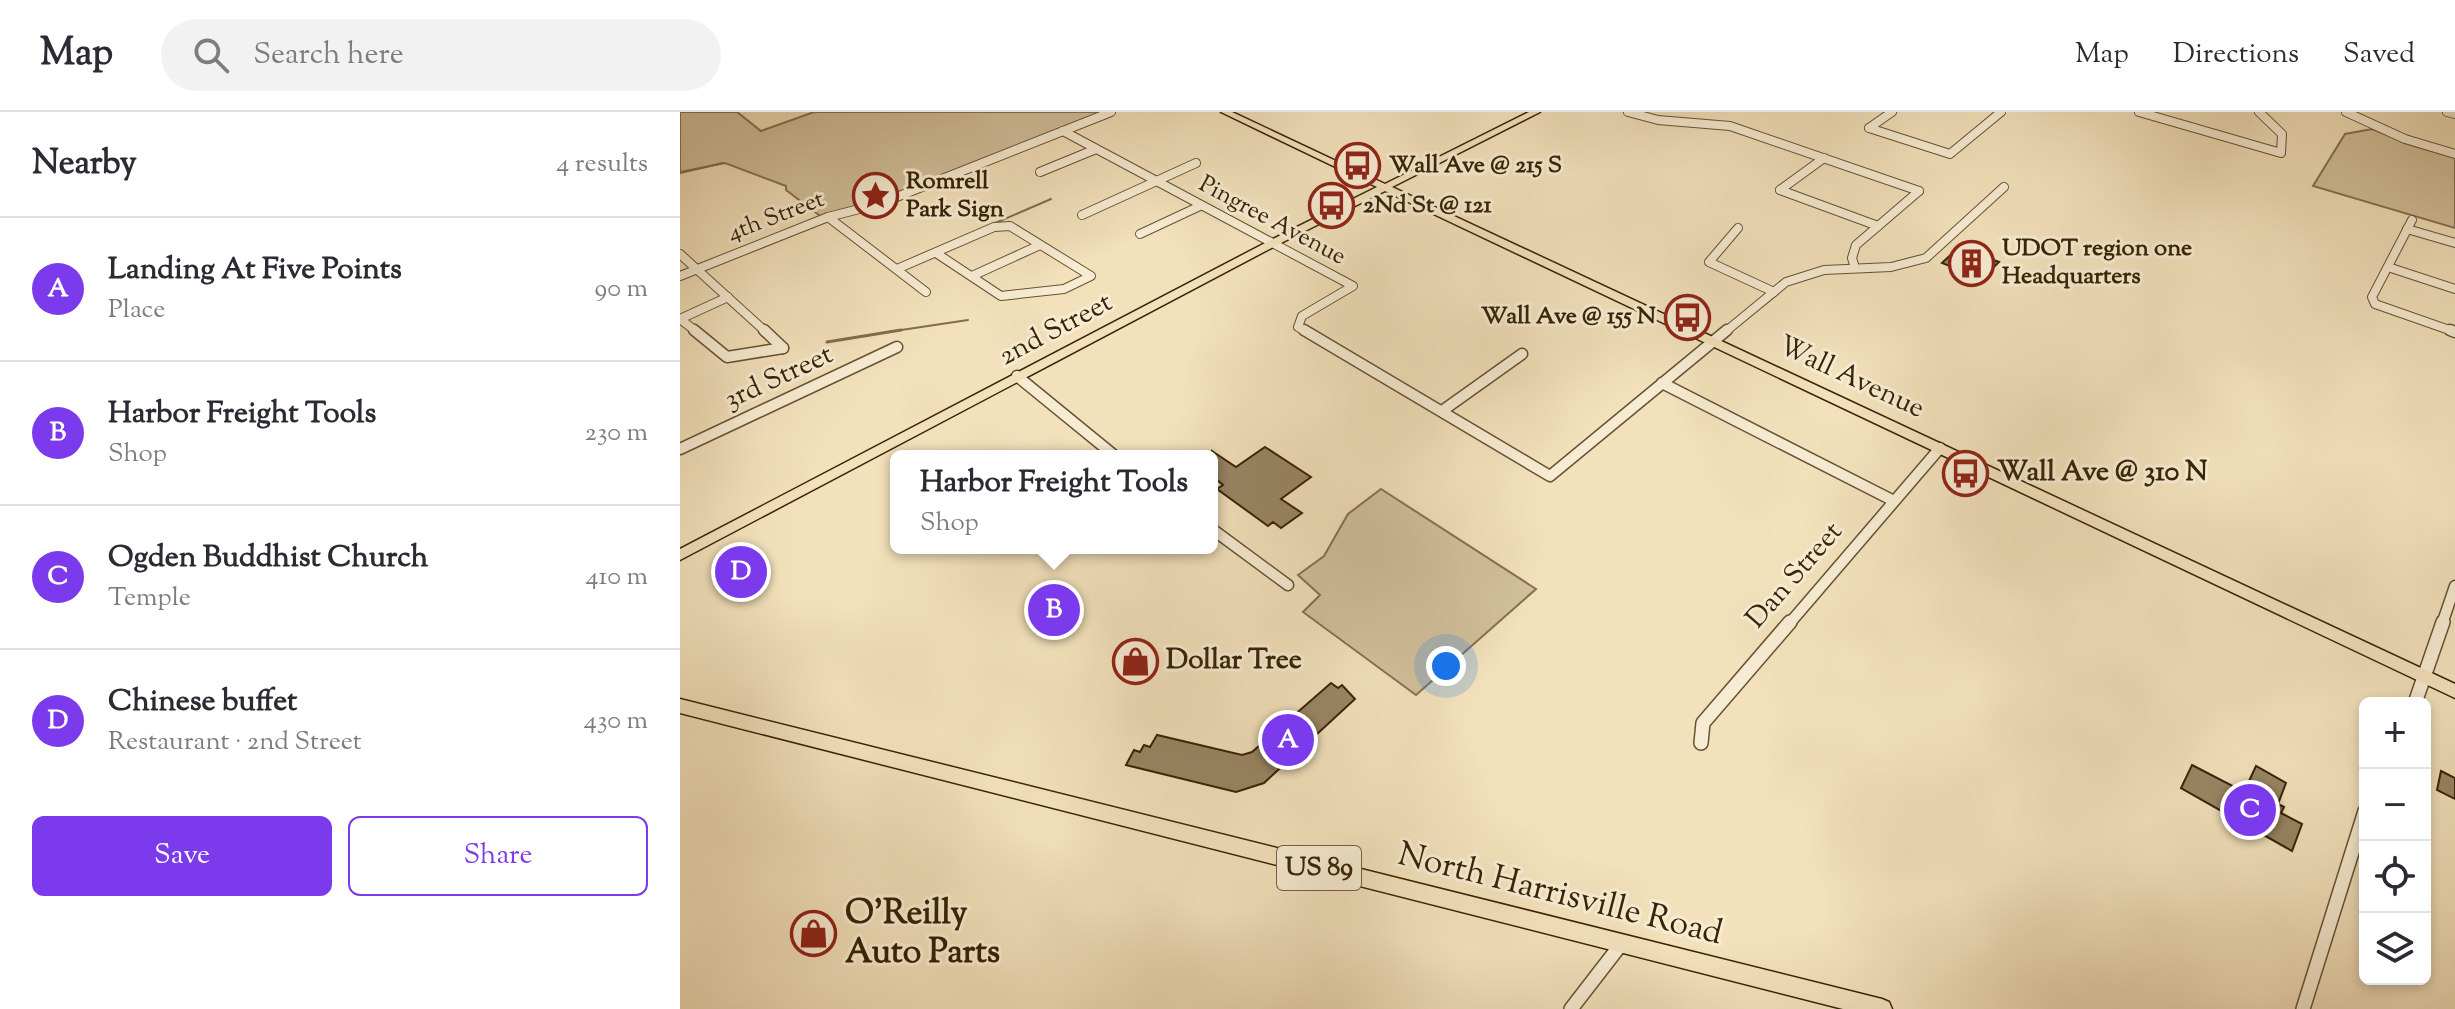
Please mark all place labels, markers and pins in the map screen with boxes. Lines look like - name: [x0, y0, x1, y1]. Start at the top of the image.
- bus stop icon: Wall Ave @ 215 S: [1334, 142, 1382, 190]
- place label: Wall Ave @ 215 S: [1389, 149, 1562, 183]
- place label: Romrell Park Sign: [906, 165, 1005, 227]
- place icon: Romrell Park Sign: [851, 172, 899, 220]
- bus stop icon: 2Nd St @ 121: [1308, 182, 1356, 230]
- place label: 2Nd St @ 121: [1363, 189, 1493, 223]
- place label: UDOT region one Headquarters: [2002, 232, 2192, 294]
- building icon: UDOT region one Headquarters: [1947, 239, 1995, 287]
- bus stop icon: Wall Ave @ 155 N: [1663, 293, 1711, 341]
- place label: Wall Ave @ 155 N: [1481, 300, 1656, 334]
- bus stop icon: Wall Ave @ 310 N: [1942, 449, 1990, 497]
- place label: Wall Ave @ 310 N: [1997, 453, 2208, 493]
- pin: D: [715, 542, 767, 602]
- pin: B: [1028, 580, 1080, 640]
- shop icon: Dollar Tree: [1111, 637, 1159, 685]
- place label: Dollar Tree: [1166, 641, 1302, 681]
- pin: A: [1262, 710, 1314, 770]
- pin: C: [2224, 780, 2276, 840]
- place label: O'Reilly Auto Parts: [845, 890, 1000, 978]
- shop icon: O'Reilly Auto Parts: [790, 910, 838, 958]

